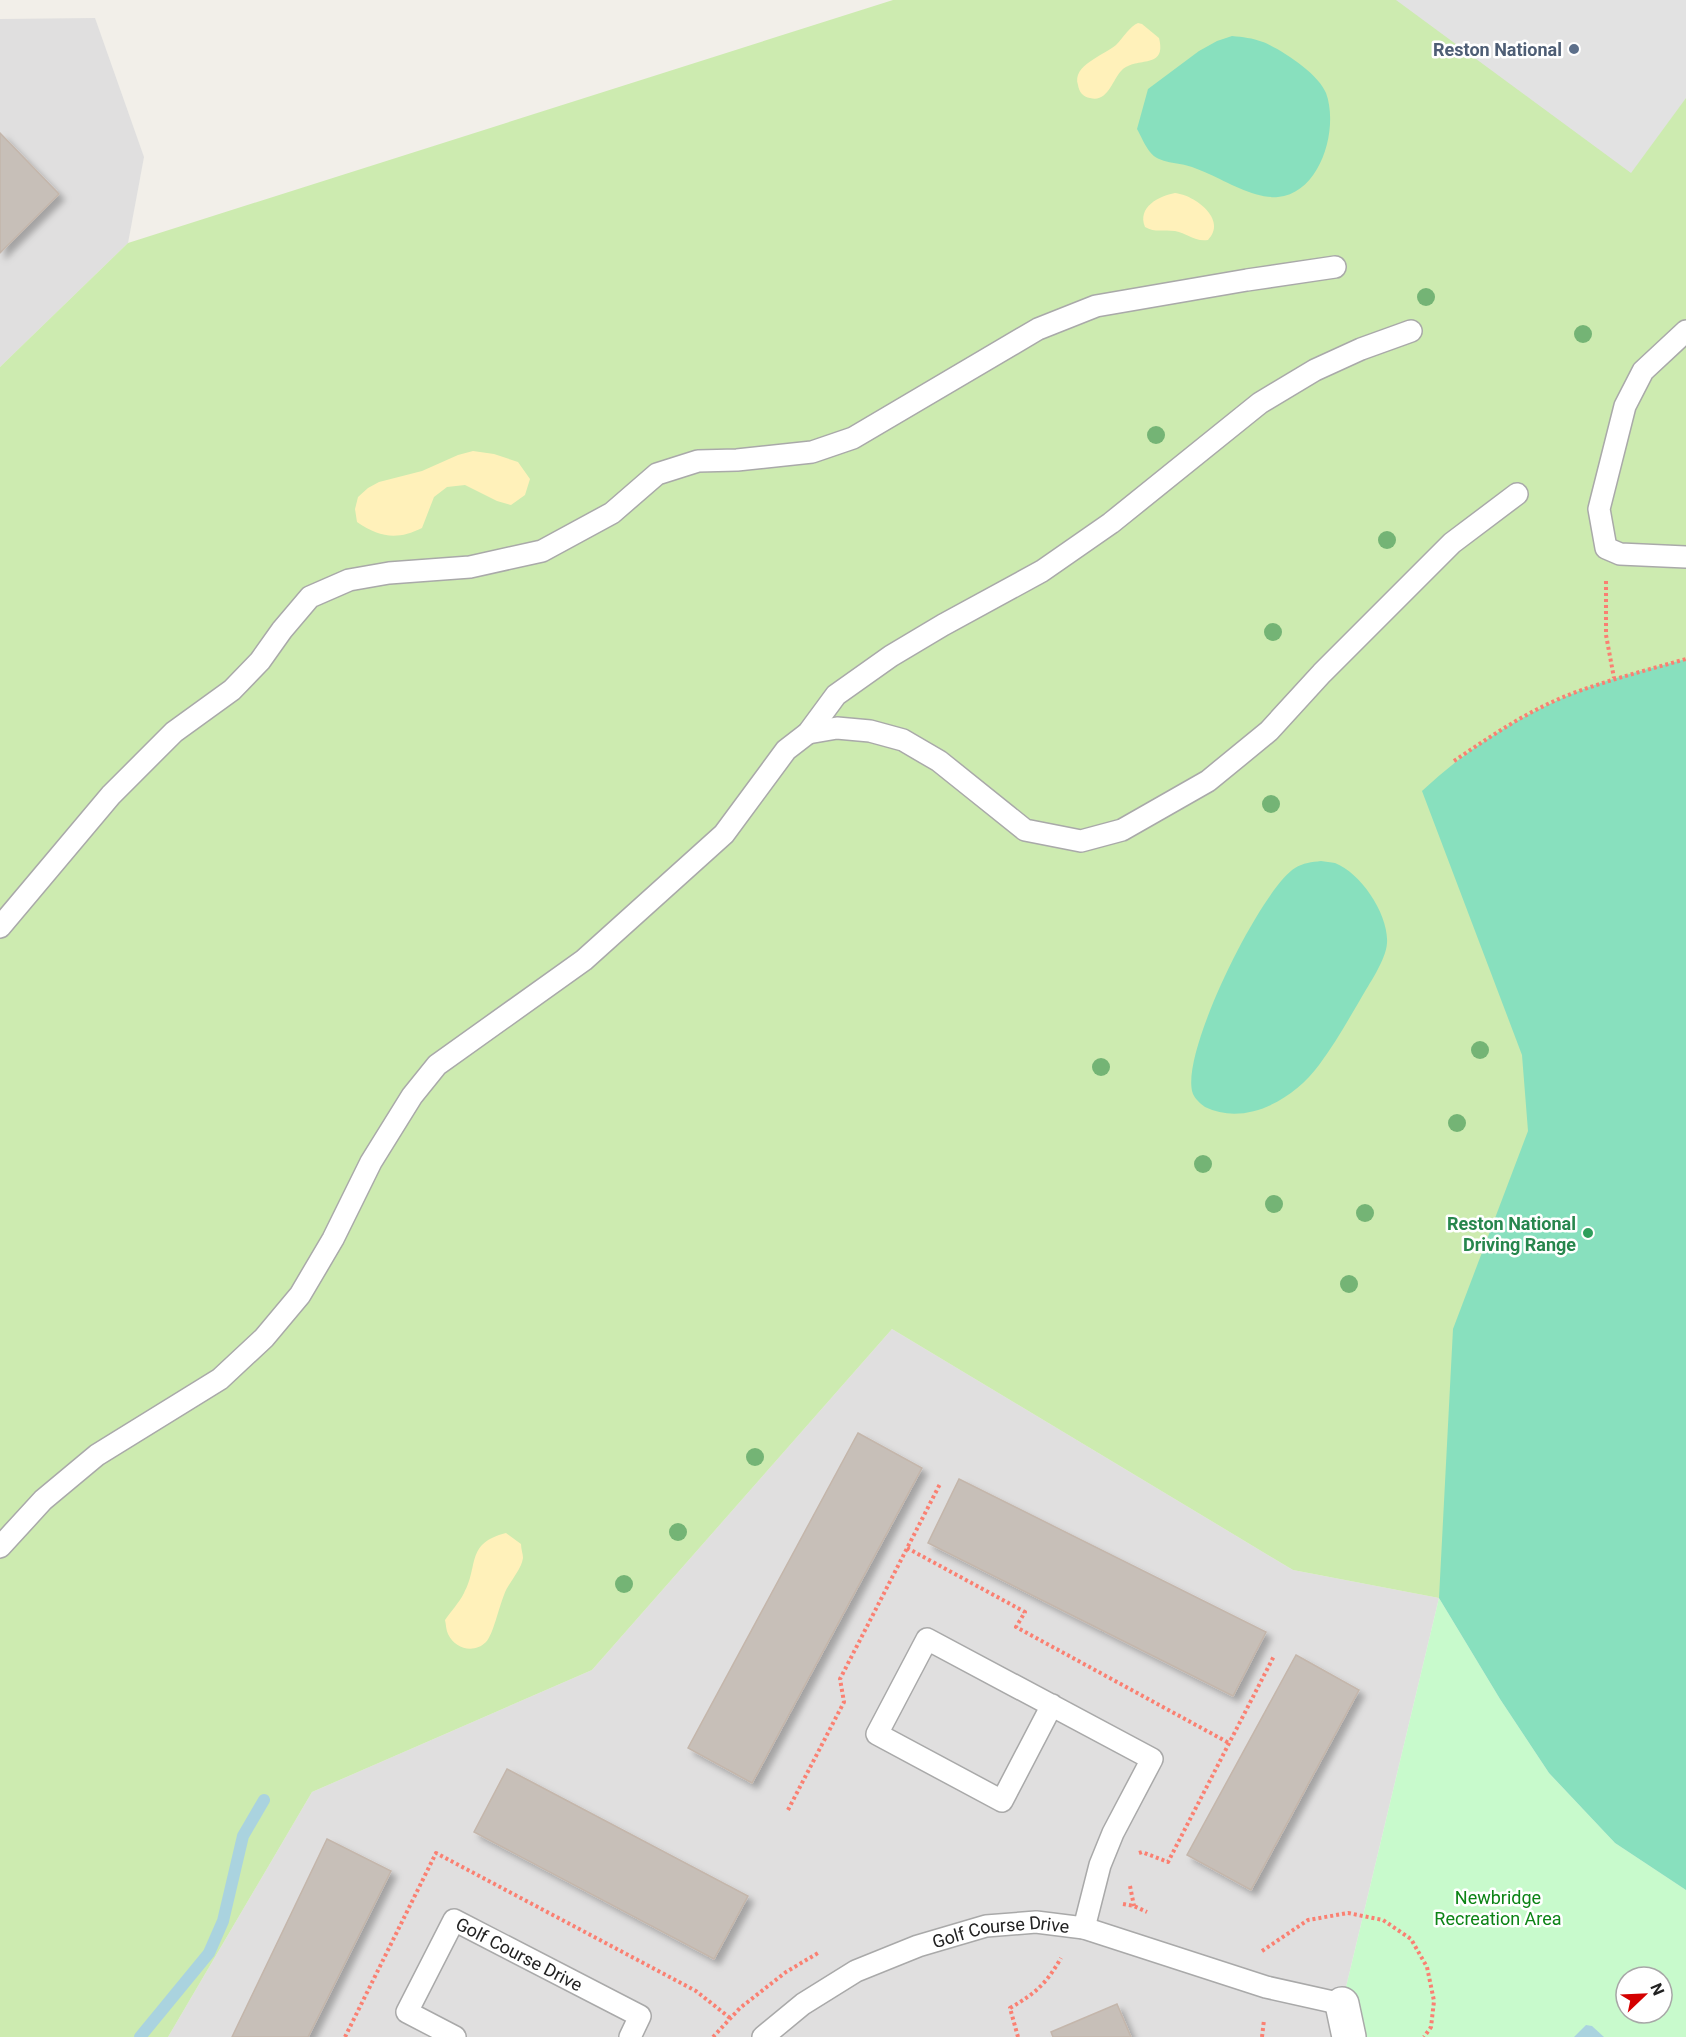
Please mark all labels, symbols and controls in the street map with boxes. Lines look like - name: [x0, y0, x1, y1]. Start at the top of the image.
- place label: Reston National: [1433, 39, 1562, 60]
- marker: Reston National: [1567, 42, 1581, 56]
- place label: Reston National Driving Range: [1447, 1213, 1576, 1255]
- marker: Reston National Driving Range: [1581, 1226, 1595, 1240]
- park label: Newbridge Recreation Area: [1434, 1887, 1562, 1929]
- street label: Golf Course Drive: [930, 1911, 1071, 1952]
- street label: Golf Course Drive: [453, 1912, 586, 1995]
- north arrow: [1614, 1965, 1674, 2025]
- text: N: [1646, 1980, 1668, 1998]

